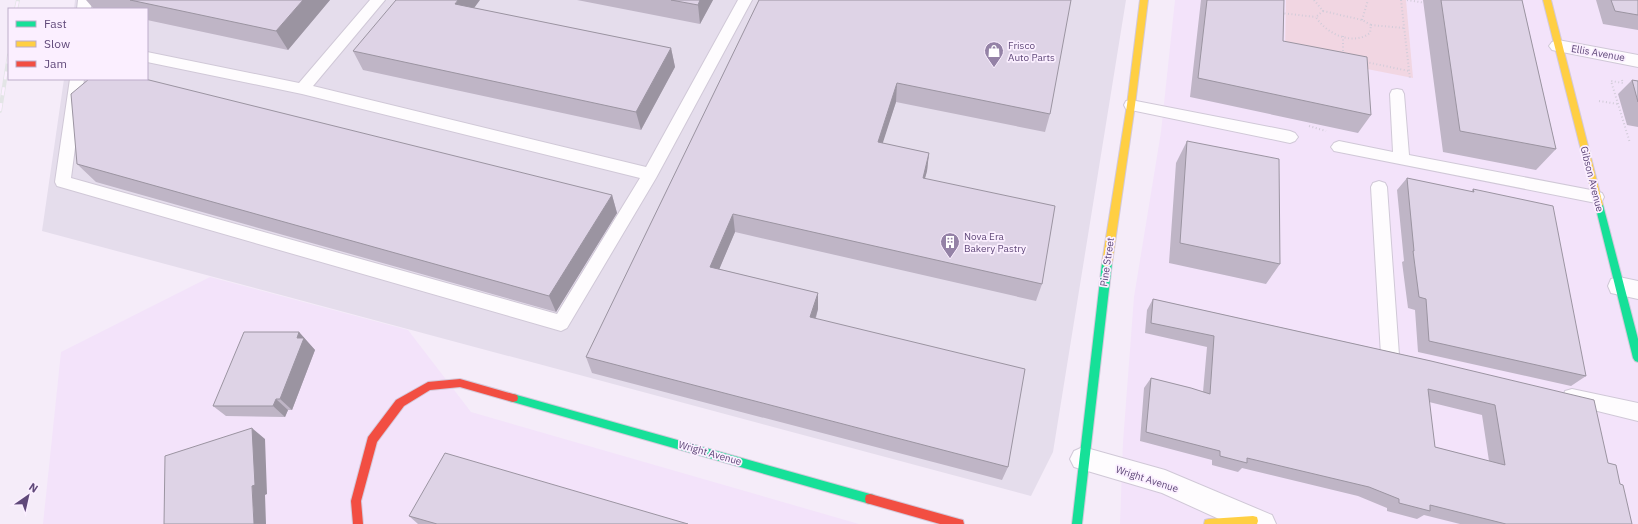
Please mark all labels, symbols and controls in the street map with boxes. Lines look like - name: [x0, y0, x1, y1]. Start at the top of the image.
- legend: [8, 8, 148, 80]
- text: Fast: [44, 16, 67, 31]
- text: Slow: [44, 36, 70, 51]
- place label: Frisco Auto Parts: [1008, 39, 1055, 64]
- shop icon: Frisco Auto Parts: [983, 40, 1005, 68]
- street label: Ellis Avenue: [1570, 42, 1626, 64]
- text: Jam: [44, 56, 67, 71]
- street label: Gibson Avenue: [1578, 145, 1607, 214]
- place label: Nova Era Bakery Pastry: [964, 230, 1026, 255]
- building icon: Nova Era Bakery Pastry: [939, 231, 961, 259]
- street label: Pine Street: [1097, 236, 1117, 287]
- street label: Wright Avenue: [677, 438, 744, 468]
- street label: Wright Avenue: [1114, 463, 1180, 495]
- north arrow: [8, 476, 48, 516]
- text: N: [26, 480, 41, 496]

